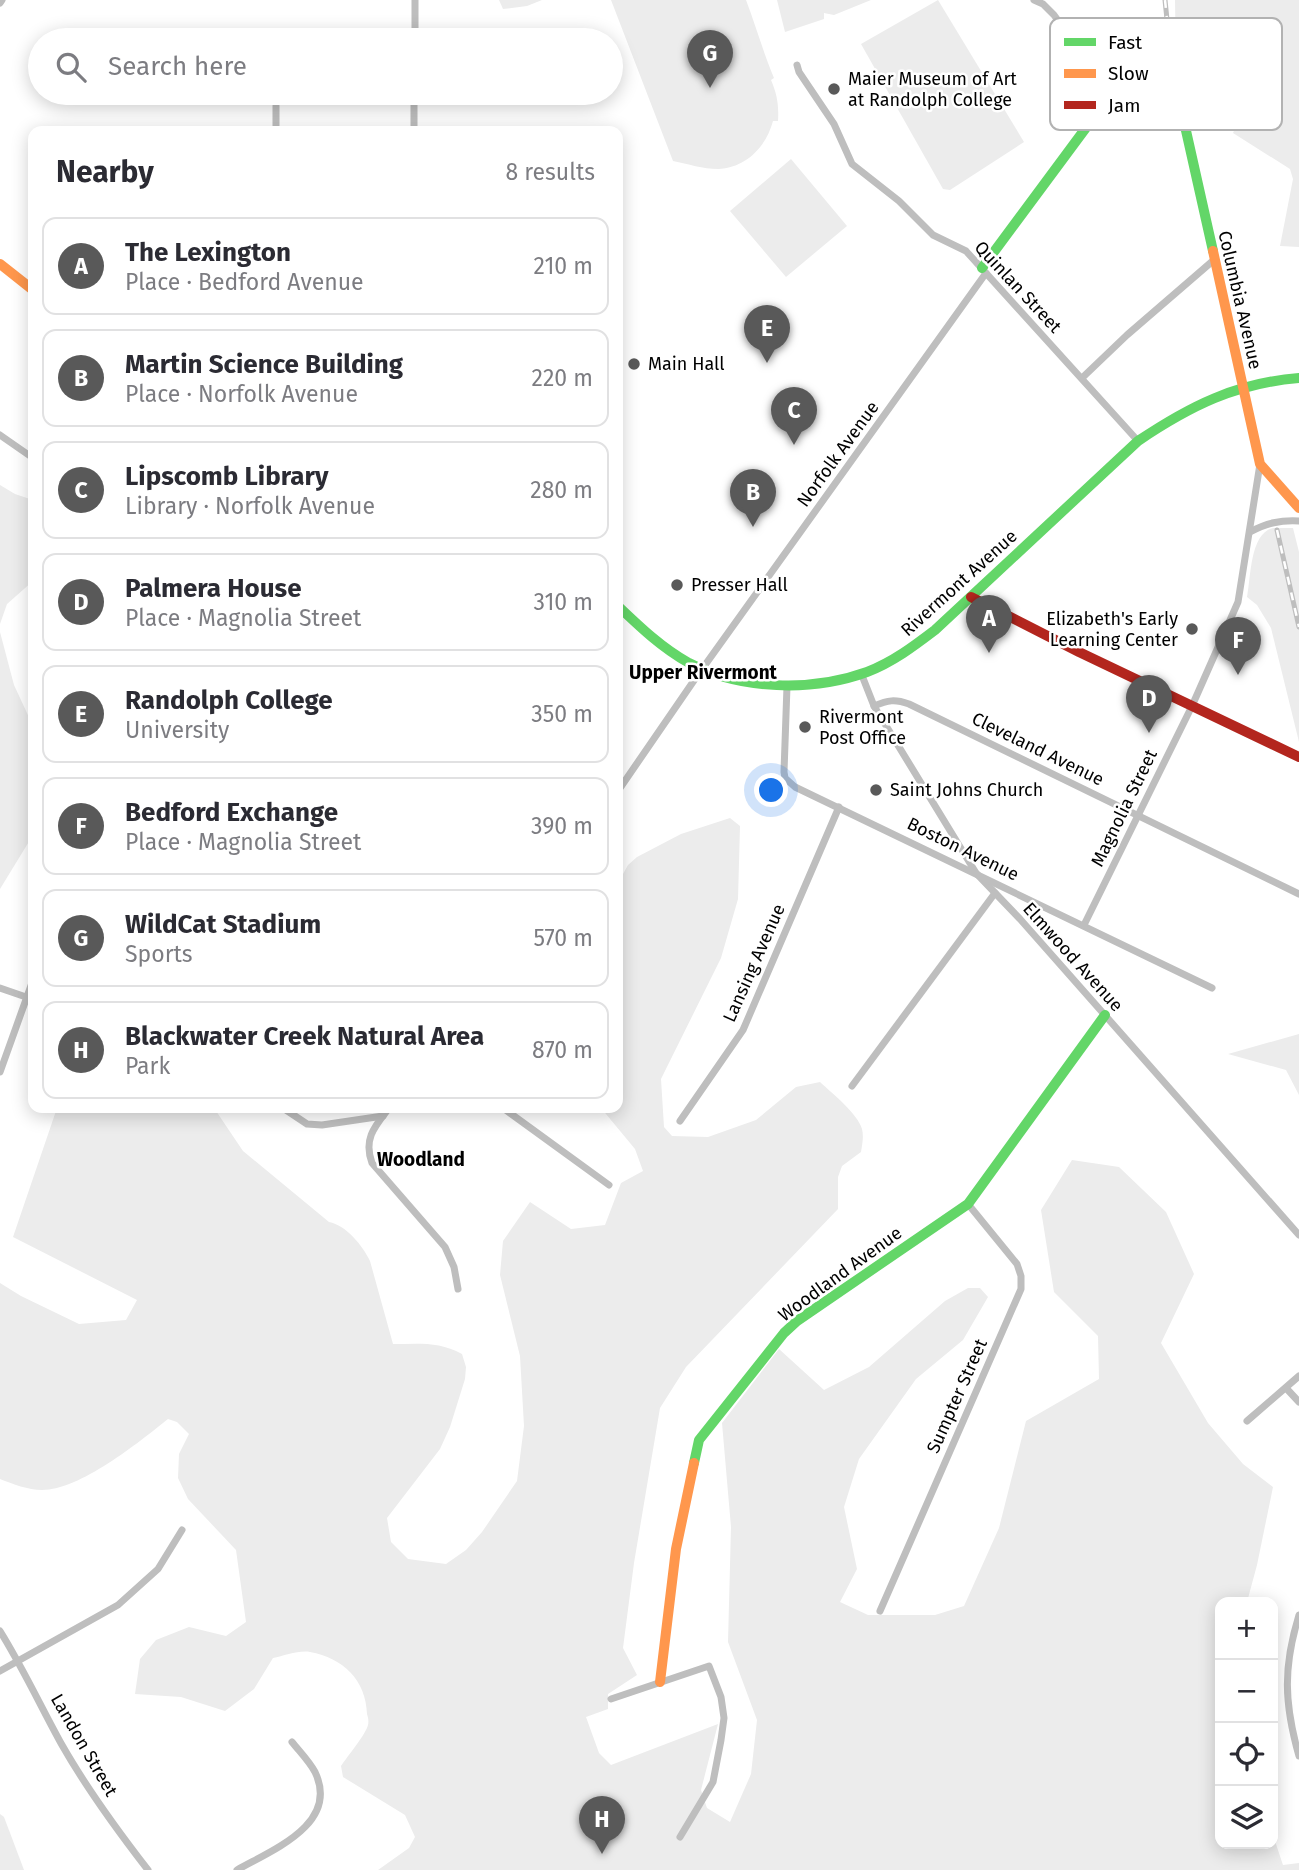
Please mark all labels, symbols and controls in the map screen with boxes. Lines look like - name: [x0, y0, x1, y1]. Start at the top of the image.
- legend: [1050, 18, 1282, 130]
- search box: [28, 28, 623, 105]
- pin: G: [687, 30, 733, 88]
- text: Fast: [1108, 31, 1142, 54]
- icon: search: [52, 48, 90, 86]
- text: Search here: [108, 51, 247, 82]
- text: Slow: [1108, 62, 1149, 85]
- place label: Maier Museum of Art at Randolph College: [848, 68, 1017, 111]
- marker: Maier Museum of Art at Randolph College: [826, 81, 842, 97]
- text: Jam: [1108, 94, 1140, 117]
- text: Nearby: [56, 154, 154, 190]
- text: 8 results: [506, 158, 595, 186]
- street label: Columbia Avenue: [1213, 229, 1267, 371]
- street label: Quinlan Street: [970, 236, 1067, 338]
- text: The Lexington: [125, 237, 291, 268]
- text: A: [74, 252, 88, 280]
- text: 210 m: [534, 252, 593, 280]
- text: Place · Bedford Avenue: [125, 268, 364, 296]
- pin: E: [744, 305, 790, 363]
- text: Martin Science Building: [125, 349, 403, 380]
- place label: Main Hall: [648, 353, 725, 375]
- marker: Main Hall: [626, 356, 642, 372]
- text: B: [74, 364, 88, 392]
- text: 220 m: [532, 364, 593, 392]
- text: Place · Norfolk Avenue: [125, 380, 358, 408]
- pin: C: [771, 387, 817, 445]
- street label: Norfolk Avenue: [792, 397, 884, 511]
- text: Lipscomb Library: [125, 461, 328, 492]
- pin: B: [730, 469, 776, 527]
- text: C: [74, 476, 88, 504]
- text: 280 m: [530, 476, 593, 504]
- text: Library · Norfolk Avenue: [125, 492, 375, 520]
- street label: Rivermont Avenue: [896, 525, 1022, 641]
- text: Palmera House: [125, 573, 302, 604]
- place label: Presser Hall: [691, 574, 788, 596]
- marker: Presser Hall: [669, 577, 685, 593]
- text: D: [74, 588, 88, 616]
- text: 310 m: [533, 588, 593, 616]
- pin: A: [966, 595, 1012, 653]
- text: Place · Magnolia Street: [125, 604, 361, 632]
- place label: Elizabeth's Early Learning Center: [1046, 608, 1178, 651]
- pin: F: [1215, 617, 1261, 675]
- marker: Elizabeth's Early Learning Center: [1184, 621, 1200, 637]
- district label: Upper Rivermont: [629, 661, 778, 684]
- pin: D: [1126, 675, 1172, 733]
- text: Randolph College: [125, 685, 333, 716]
- text: E: [75, 700, 87, 728]
- text: 350 m: [531, 700, 593, 728]
- place label: Rivermont Post Office: [819, 706, 906, 749]
- street label: Cleveland Avenue: [968, 708, 1108, 790]
- text: University: [125, 716, 229, 744]
- marker: Rivermont Post Office: [797, 719, 813, 735]
- street label: Magnolia Street: [1086, 745, 1162, 870]
- your location: [754, 773, 788, 807]
- place label: Saint Johns Church: [890, 779, 1043, 801]
- marker: Saint Johns Church: [868, 782, 884, 798]
- text: Bedford Exchange: [125, 797, 338, 828]
- text: F: [75, 812, 87, 840]
- text: 390 m: [531, 812, 593, 840]
- street label: Boston Avenue: [903, 812, 1023, 886]
- text: Place · Magnolia Street: [125, 828, 361, 856]
- street label: Elmwood Avenue: [1018, 898, 1128, 1016]
- street label: Lansing Avenue: [718, 901, 790, 1025]
- text: WildCat Stadium: [125, 909, 321, 940]
- text: G: [74, 924, 88, 952]
- text: 570 m: [533, 924, 593, 952]
- text: Sports: [125, 940, 193, 968]
- text: Blackwater Creek Natural Area: [125, 1021, 484, 1052]
- text: H: [73, 1036, 89, 1064]
- text: 870 m: [532, 1036, 593, 1064]
- text: Park: [125, 1052, 170, 1080]
- district label: Woodland: [377, 1148, 465, 1171]
- street label: Woodland Avenue: [774, 1222, 906, 1326]
- street label: Sumpter Street: [922, 1335, 992, 1457]
- map controls: [1215, 1597, 1278, 1849]
- button: +: [1215, 1597, 1278, 1660]
- button: −: [1215, 1660, 1278, 1723]
- street label: Landon Street: [46, 1690, 122, 1801]
- button: locate: [1215, 1723, 1278, 1786]
- button: layers: [1215, 1786, 1278, 1849]
- pin: H: [579, 1796, 625, 1854]

